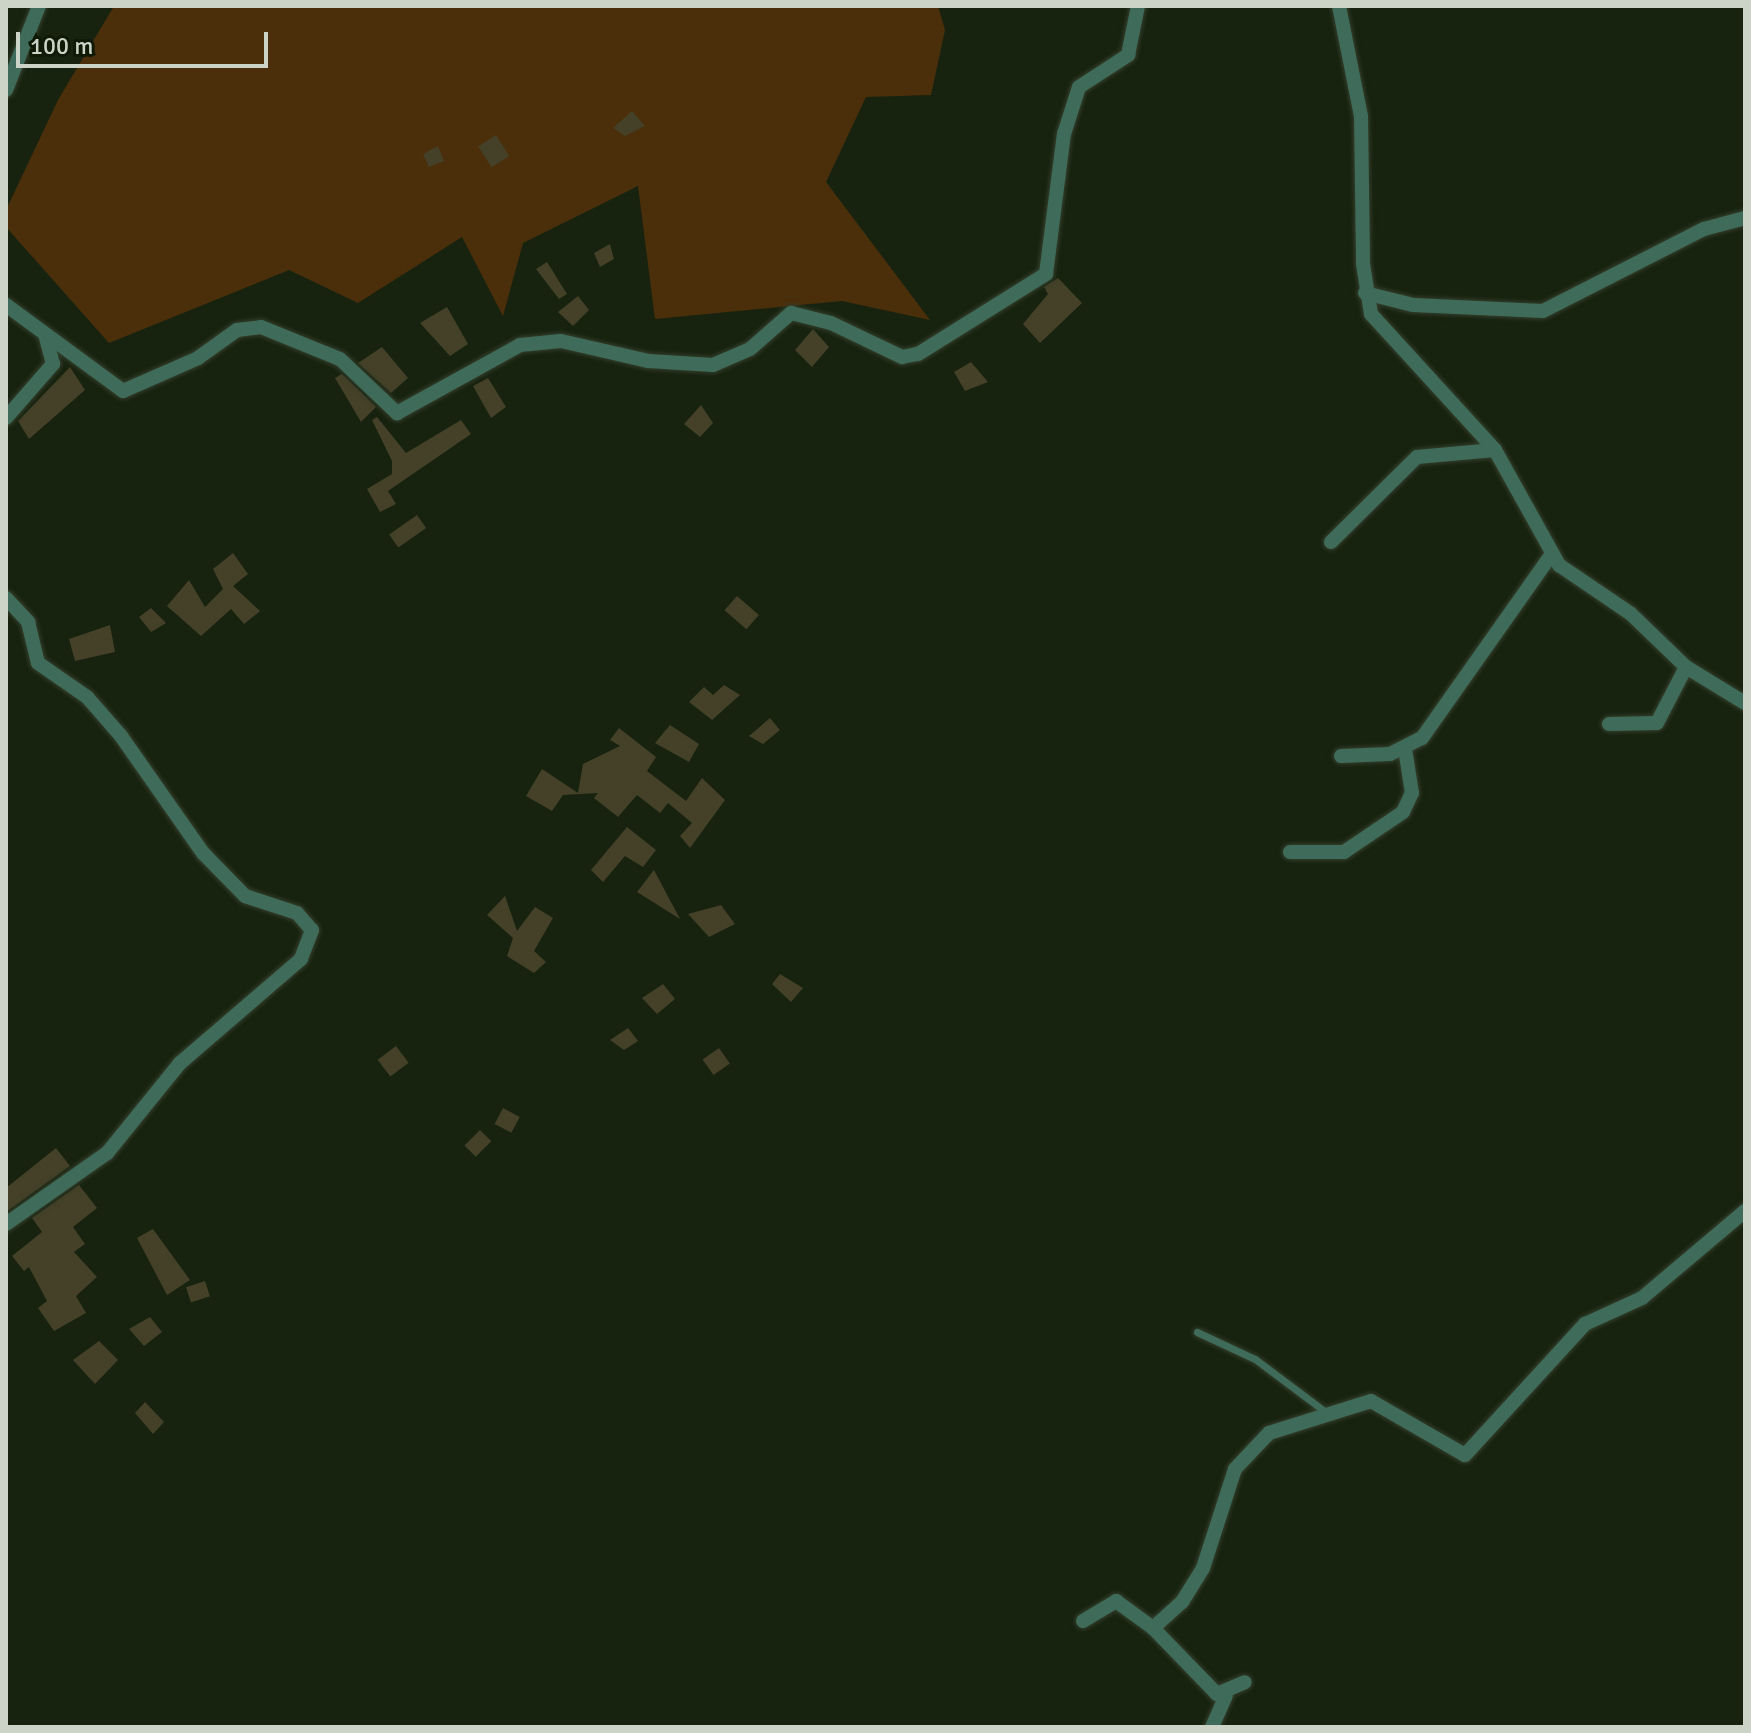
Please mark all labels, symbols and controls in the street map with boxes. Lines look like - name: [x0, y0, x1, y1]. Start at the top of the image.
- scale bar: [20, 16, 272, 66]
- text: 100 m: [30, 31, 93, 61]

